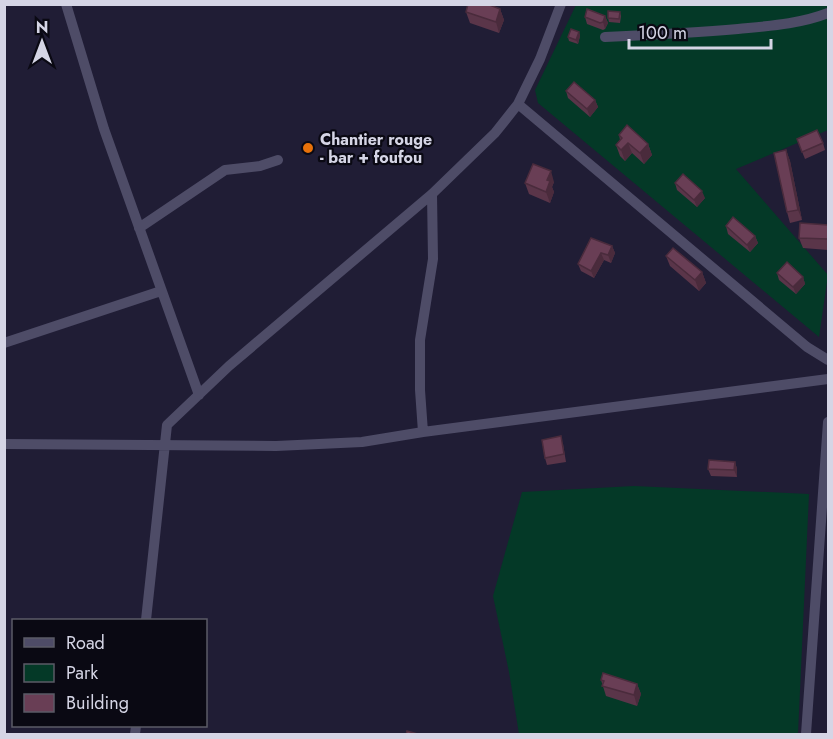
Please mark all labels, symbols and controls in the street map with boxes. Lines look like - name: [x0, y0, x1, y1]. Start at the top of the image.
- north arrow: [12, 12, 72, 72]
- scale bar: [629, 12, 772, 50]
- text: N: [36, 16, 48, 39]
- text: 100 m: [638, 20, 687, 46]
- place label: Chantier rouge - bar + foufou: [320, 128, 432, 169]
- marker: Chantier rouge - bar + foufou: [301, 141, 315, 155]
- legend: [12, 619, 207, 727]
- text: Road: [66, 630, 105, 656]
- text: Park: [66, 660, 98, 686]
- text: Building: [66, 690, 129, 716]

